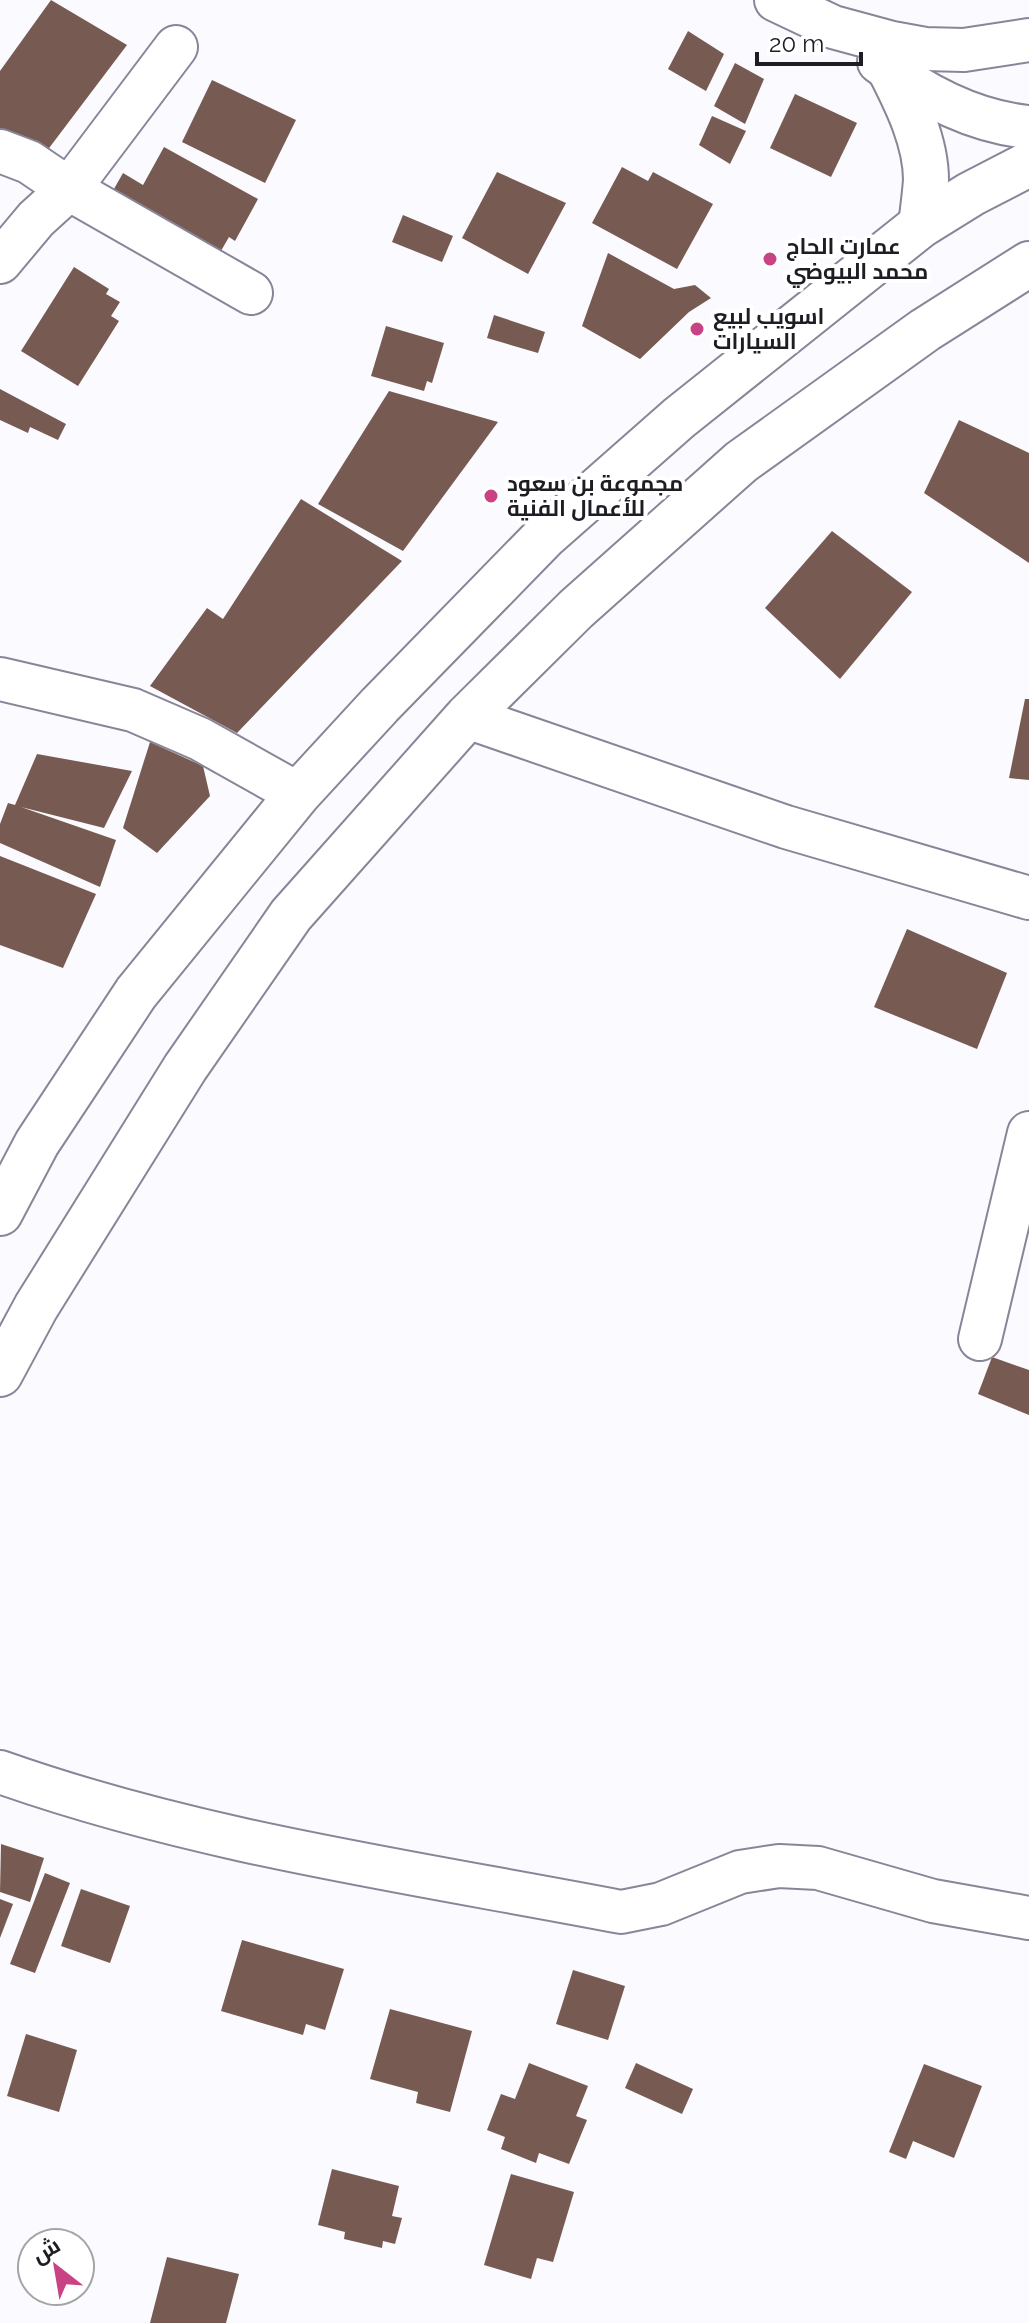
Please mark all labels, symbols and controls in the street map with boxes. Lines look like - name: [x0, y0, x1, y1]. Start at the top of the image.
- scale bar: [757, 16, 861, 66]
- text: 20 m: [769, 29, 824, 58]
- place label: عمارت الحاج محمد البيوضي: [786, 233, 928, 288]
- marker: عمارت الحاج محمد البيوضي: [761, 250, 779, 268]
- place label: اسويب لبيع السيارات: [713, 303, 825, 354]
- marker: اسويب لبيع السيارات: [688, 320, 706, 338]
- place label: مجموعة بن سعود للأعمال الفنية: [507, 470, 683, 521]
- marker: مجموعة بن سعود للأعمال الفنية: [482, 487, 500, 505]
- north arrow: [16, 2227, 96, 2307]
- text: ش: [27, 2231, 65, 2269]

